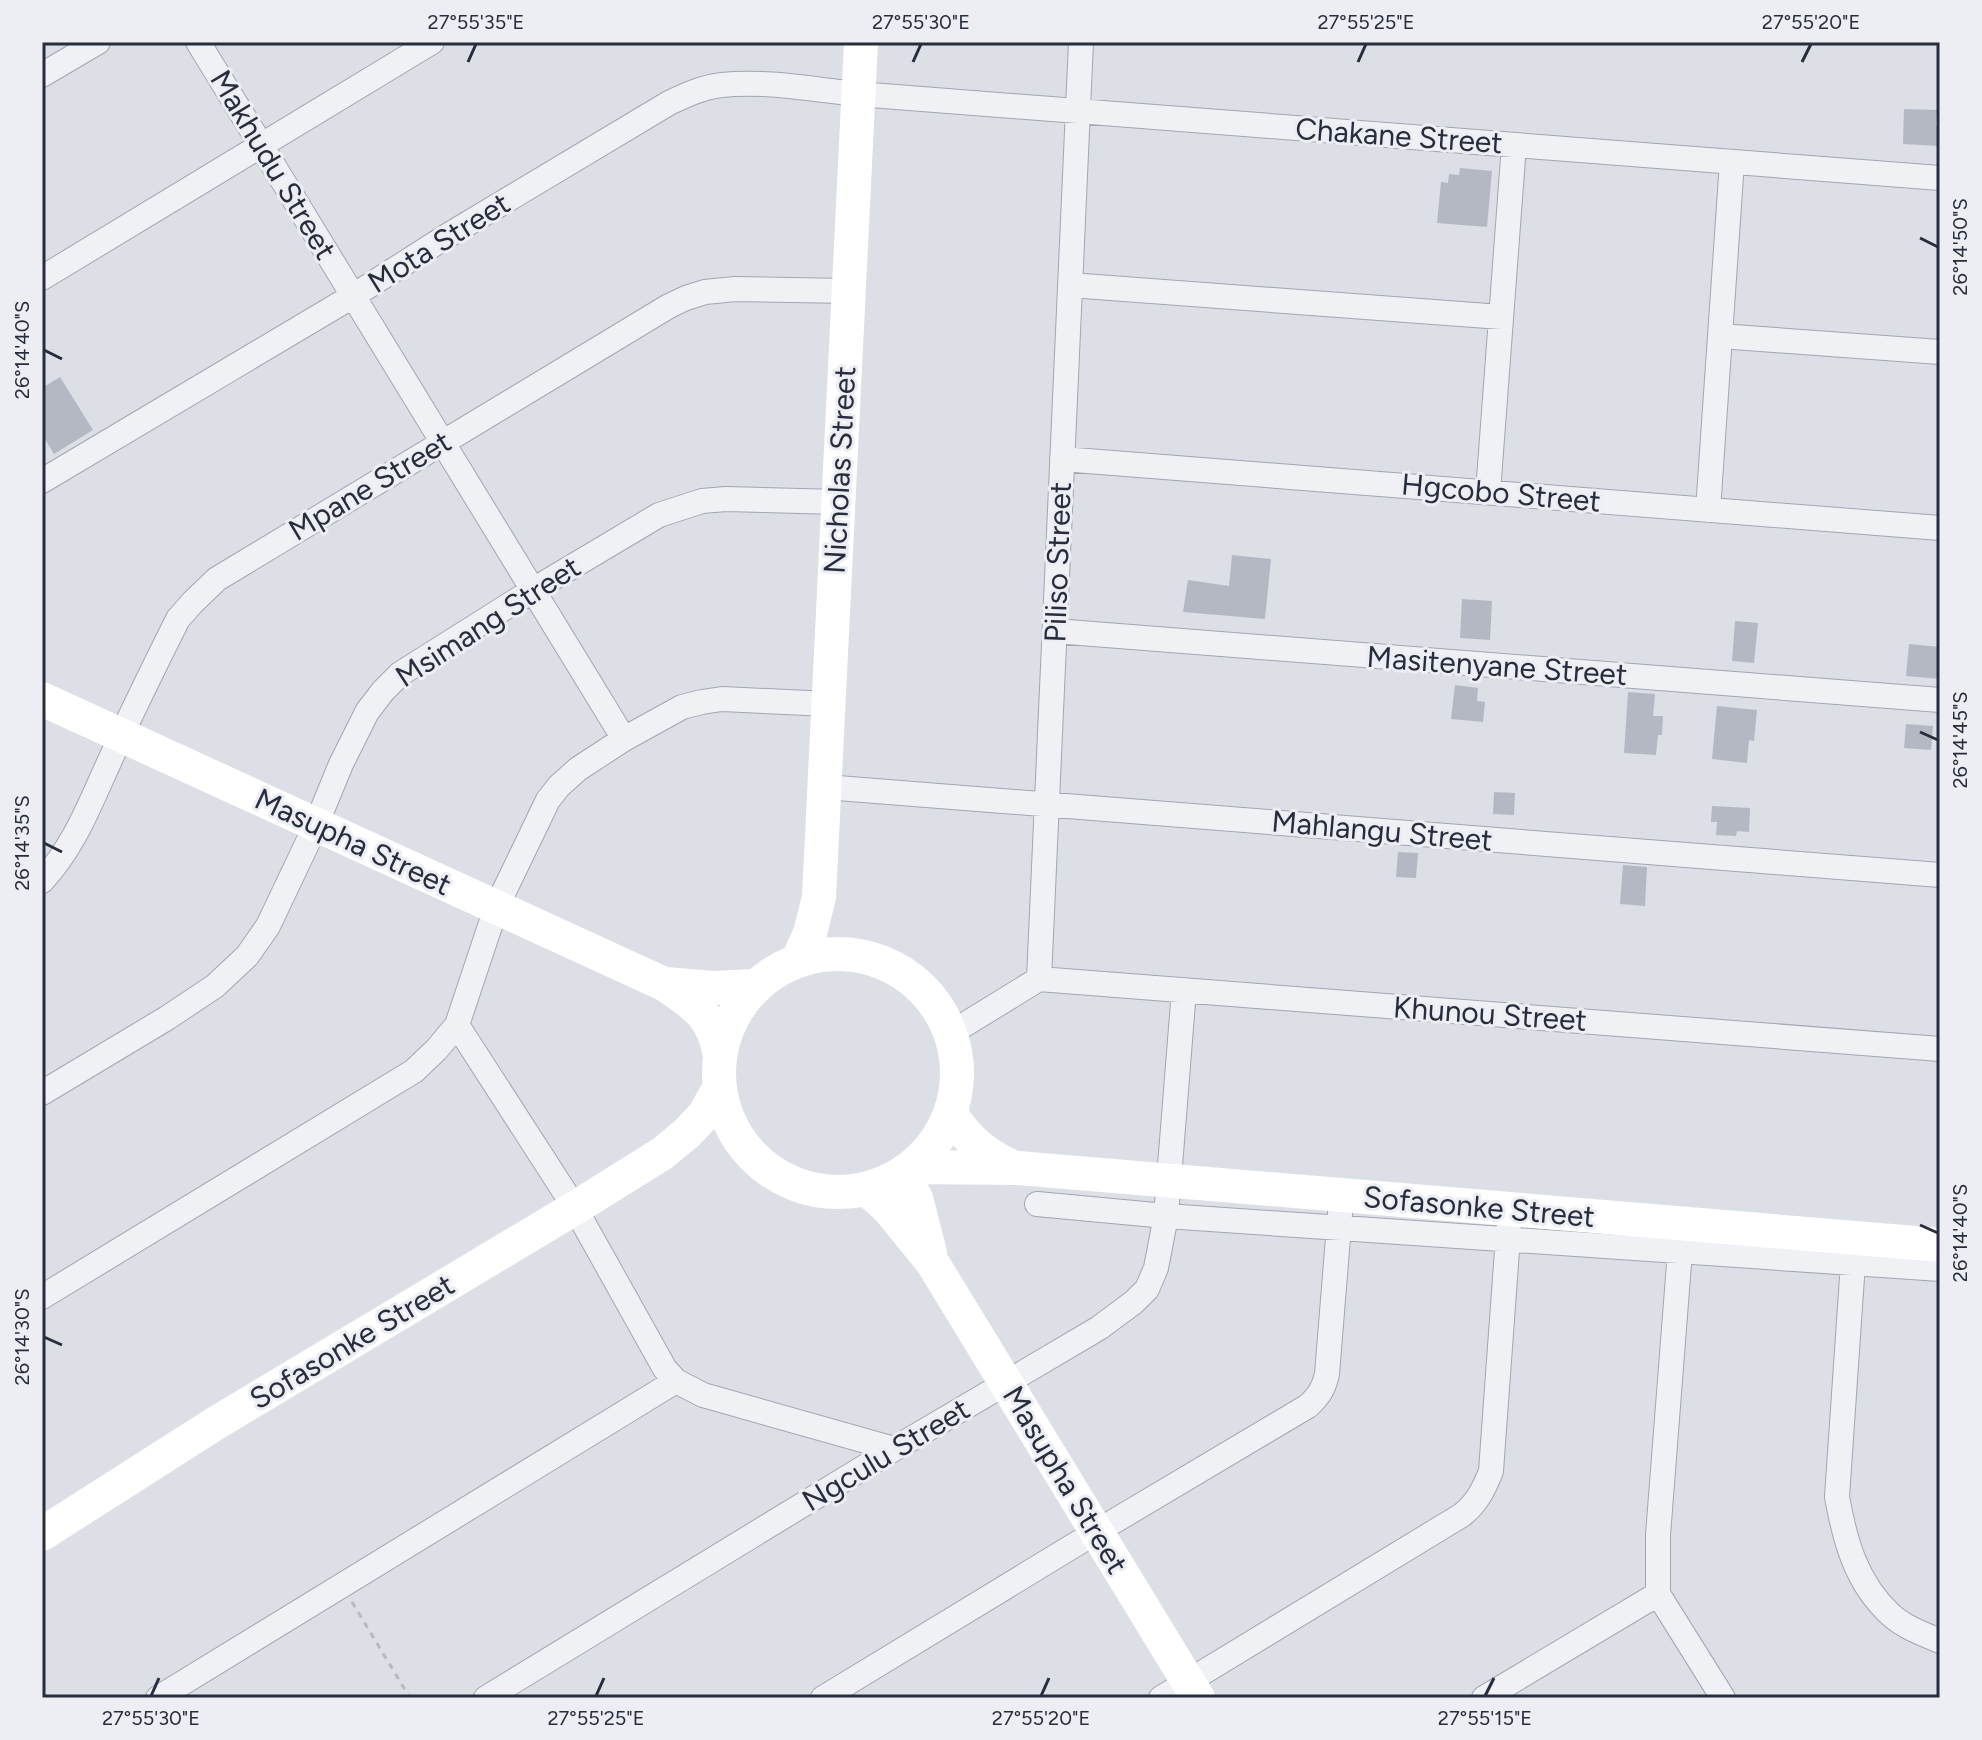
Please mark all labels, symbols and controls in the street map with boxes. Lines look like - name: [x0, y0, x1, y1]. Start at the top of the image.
- text: 27°55'35"E: [428, 10, 524, 34]
- text: 27°55'30"E: [872, 10, 970, 34]
- text: 27°55'25"E: [1317, 10, 1415, 34]
- text: 27°55'20"E: [1762, 10, 1860, 34]
- street label: Makhudu Street: [202, 63, 345, 266]
- street label: Chakane Street: [1294, 110, 1504, 161]
- street label: Mota Street: [361, 184, 517, 301]
- text: 26°14'50"S: [1948, 198, 1972, 296]
- text: 26°14'40"S: [10, 301, 34, 399]
- street label: Nicholas Street: [816, 365, 863, 575]
- street label: Mpane Street: [282, 423, 458, 549]
- street label: Hgcobo Street: [1400, 465, 1602, 520]
- street label: Piliso Street: [1036, 481, 1079, 643]
- street label: Msimang Street: [388, 548, 587, 695]
- street label: Masitenyane Street: [1366, 638, 1629, 693]
- text: 26°14'45"S: [1948, 691, 1972, 789]
- street label: Masupha Street: [249, 780, 457, 903]
- text: 26°14'35"S: [10, 795, 34, 891]
- street label: Mahlangu Street: [1270, 802, 1494, 859]
- street label: Khunou Street: [1392, 988, 1588, 1039]
- street label: Sofasonke Street: [1362, 1178, 1596, 1235]
- text: 26°14'40"S: [1948, 1184, 1972, 1282]
- street label: Sofasonke Street: [243, 1266, 461, 1417]
- text: 26°14'30"S: [10, 1289, 34, 1385]
- street label: Masupha Street: [995, 1379, 1136, 1580]
- street label: Ngculu Street: [795, 1390, 976, 1519]
- text: 27°55'30"E: [102, 1706, 200, 1730]
- text: 27°55'25"E: [547, 1706, 645, 1730]
- text: 27°55'20"E: [992, 1706, 1090, 1730]
- text: 27°55'15"E: [1438, 1706, 1532, 1730]

